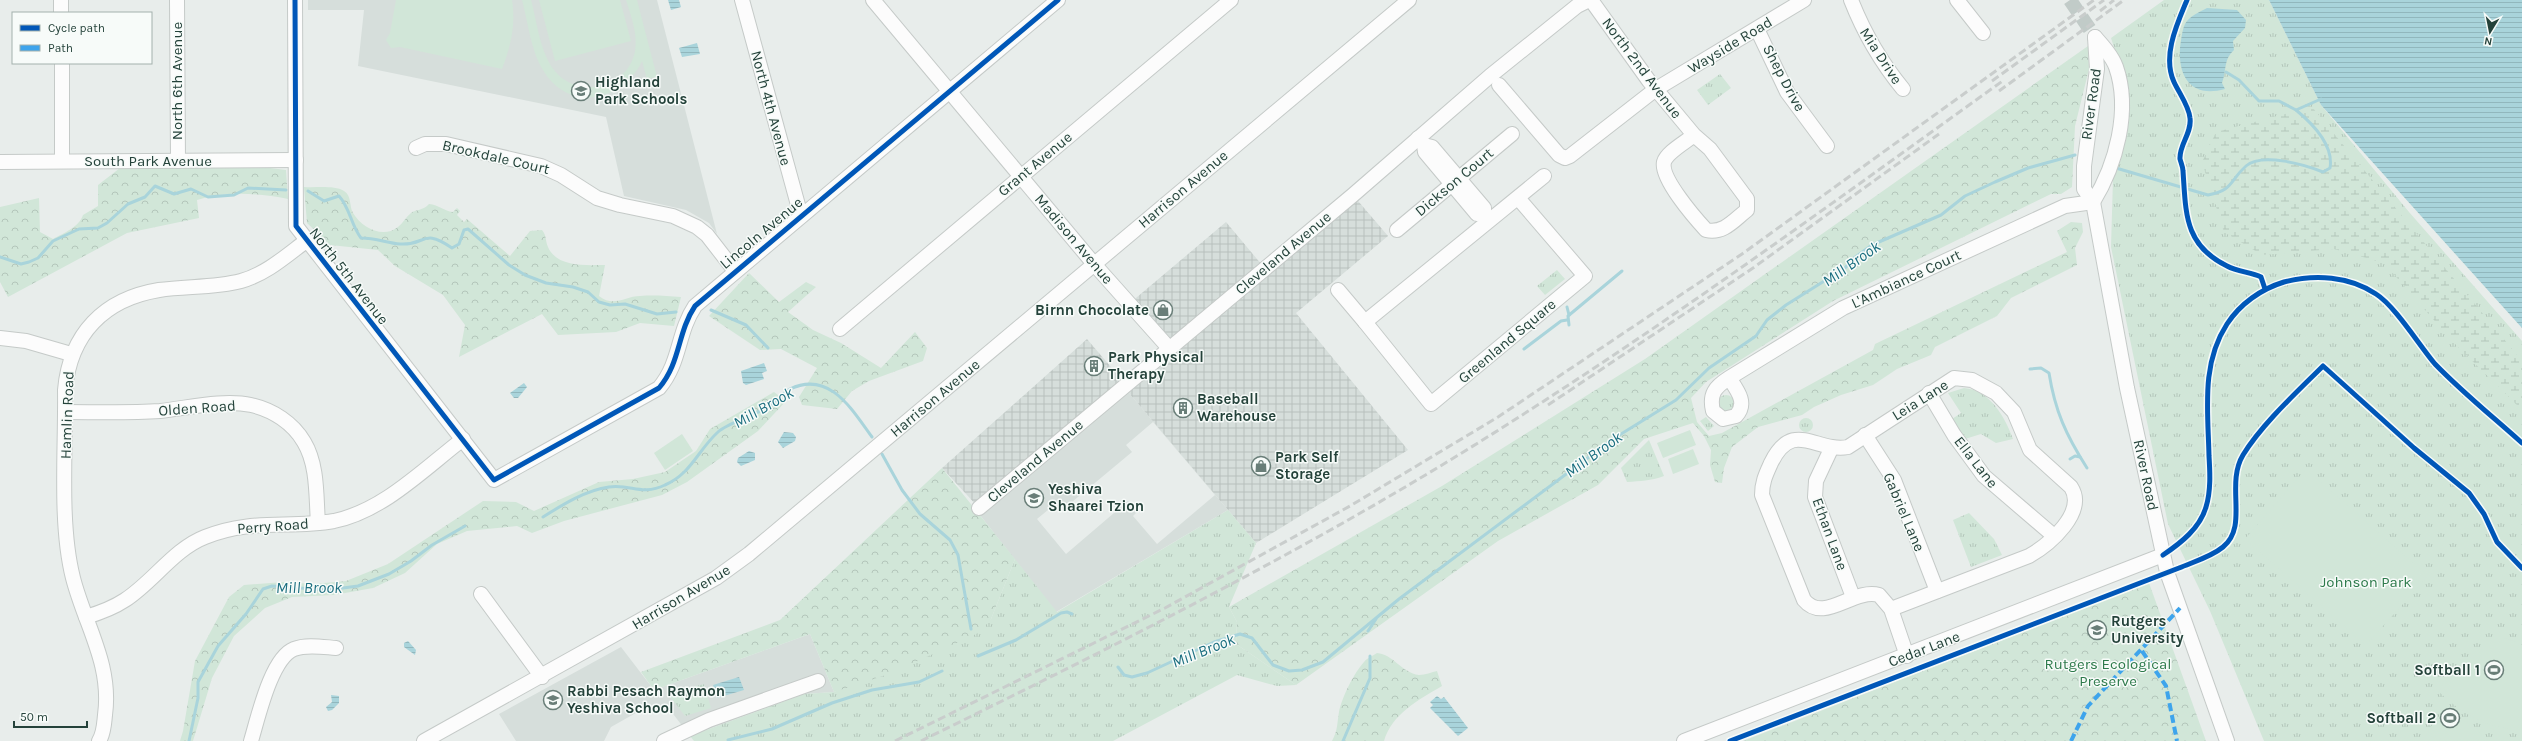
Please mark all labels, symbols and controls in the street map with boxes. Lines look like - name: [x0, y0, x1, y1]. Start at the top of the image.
- legend: [12, 12, 152, 64]
- north arrow: [2470, 12, 2510, 52]
- street label: Wayside Road: [1685, 13, 1775, 77]
- street label: North 2nd Avenue: [1598, 14, 1686, 122]
- text: Cycle path: [48, 21, 105, 35]
- street label: North 6th Avenue: [168, 22, 186, 140]
- street label: Mia Drive: [1856, 24, 1906, 88]
- text: N: [2483, 34, 2493, 48]
- text: Path: [48, 41, 73, 55]
- street label: Shep Drive: [1759, 41, 1809, 115]
- street label: North 4th Avenue: [747, 49, 795, 167]
- street label: River Road: [2077, 67, 2105, 141]
- place label: Highland Park Schools: [595, 73, 687, 108]
- school or university icon: Highland Park Schools: [570, 80, 592, 102]
- street label: Grant Avenue: [994, 128, 1076, 200]
- street label: Brookdale Court: [441, 136, 552, 178]
- street label: Dickson Court: [1411, 144, 1497, 220]
- street label: Harrison Avenue: [1134, 146, 1232, 232]
- street label: South Park Avenue: [84, 152, 212, 170]
- street label: Madison Avenue: [1031, 190, 1117, 288]
- street label: Lincoln Avenue: [716, 193, 806, 273]
- street label: Cleveland Avenue: [1231, 208, 1335, 298]
- street label: North 5th Avenue: [306, 224, 392, 328]
- water label: Mill Brook: [1819, 236, 1885, 290]
- street label: L'Ambiance Court: [1848, 246, 1964, 312]
- street label: Greenland Square: [1455, 295, 1559, 387]
- shop icon: Birnn Chocolate: [1152, 299, 1174, 321]
- place label: Birnn Chocolate: [1035, 301, 1149, 319]
- place label: Park Physical Therapy: [1108, 348, 1204, 383]
- street label: Harrison Avenue: [886, 355, 984, 441]
- building icon: Park Physical Therapy: [1083, 355, 1105, 377]
- street label: Hamlin Road: [56, 371, 78, 459]
- street label: Leia Lane: [1889, 376, 1951, 424]
- water label: Mill Brook: [730, 382, 797, 432]
- place label: Baseball Warehouse: [1197, 390, 1276, 425]
- street label: Olden Road: [158, 396, 236, 420]
- building icon: Baseball Warehouse: [1172, 397, 1194, 419]
- street label: Cleveland Avenue: [983, 416, 1087, 506]
- water label: Mill Brook: [1561, 427, 1626, 482]
- street label: Ella Lane: [1950, 433, 2002, 491]
- street label: River Road: [2130, 438, 2162, 512]
- place label: Park Self Storage: [1275, 448, 1339, 483]
- shop icon: Park Self Storage: [1250, 455, 1272, 477]
- street label: Gabriel Lane: [1879, 470, 1929, 554]
- place label: Yeshiva Shaarei Tzion: [1048, 480, 1144, 515]
- school or university icon: Yeshiva Shaarei Tzion: [1023, 487, 1045, 509]
- street label: Ethan Lane: [1809, 495, 1851, 573]
- street label: Perry Road: [236, 515, 310, 537]
- street label: Harrison Avenue: [629, 561, 733, 633]
- park label: Johnson Park: [2320, 573, 2412, 591]
- water label: Mill Brook: [276, 578, 343, 597]
- place label: Rutgers University: [2111, 612, 2184, 647]
- school or university icon: Rutgers University: [2086, 619, 2108, 641]
- street label: Cedar Lane: [1886, 627, 1962, 671]
- water label: Mill Brook: [1169, 629, 1238, 672]
- park label: Rutgers Ecological Preserve: [2045, 655, 2171, 690]
- sports icon: Softball 1: [2483, 659, 2505, 681]
- place label: Softball 1: [2414, 661, 2480, 679]
- place label: Rabbi Pesach Raymon Yeshiva School: [567, 682, 725, 717]
- school or university icon: Rabbi Pesach Raymon Yeshiva School: [542, 689, 564, 711]
- scale bar: [14, 703, 87, 729]
- sports icon: Softball 2: [2439, 707, 2461, 729]
- place label: Softball 2: [2367, 709, 2436, 727]
- text: 50 m: [20, 710, 48, 724]

